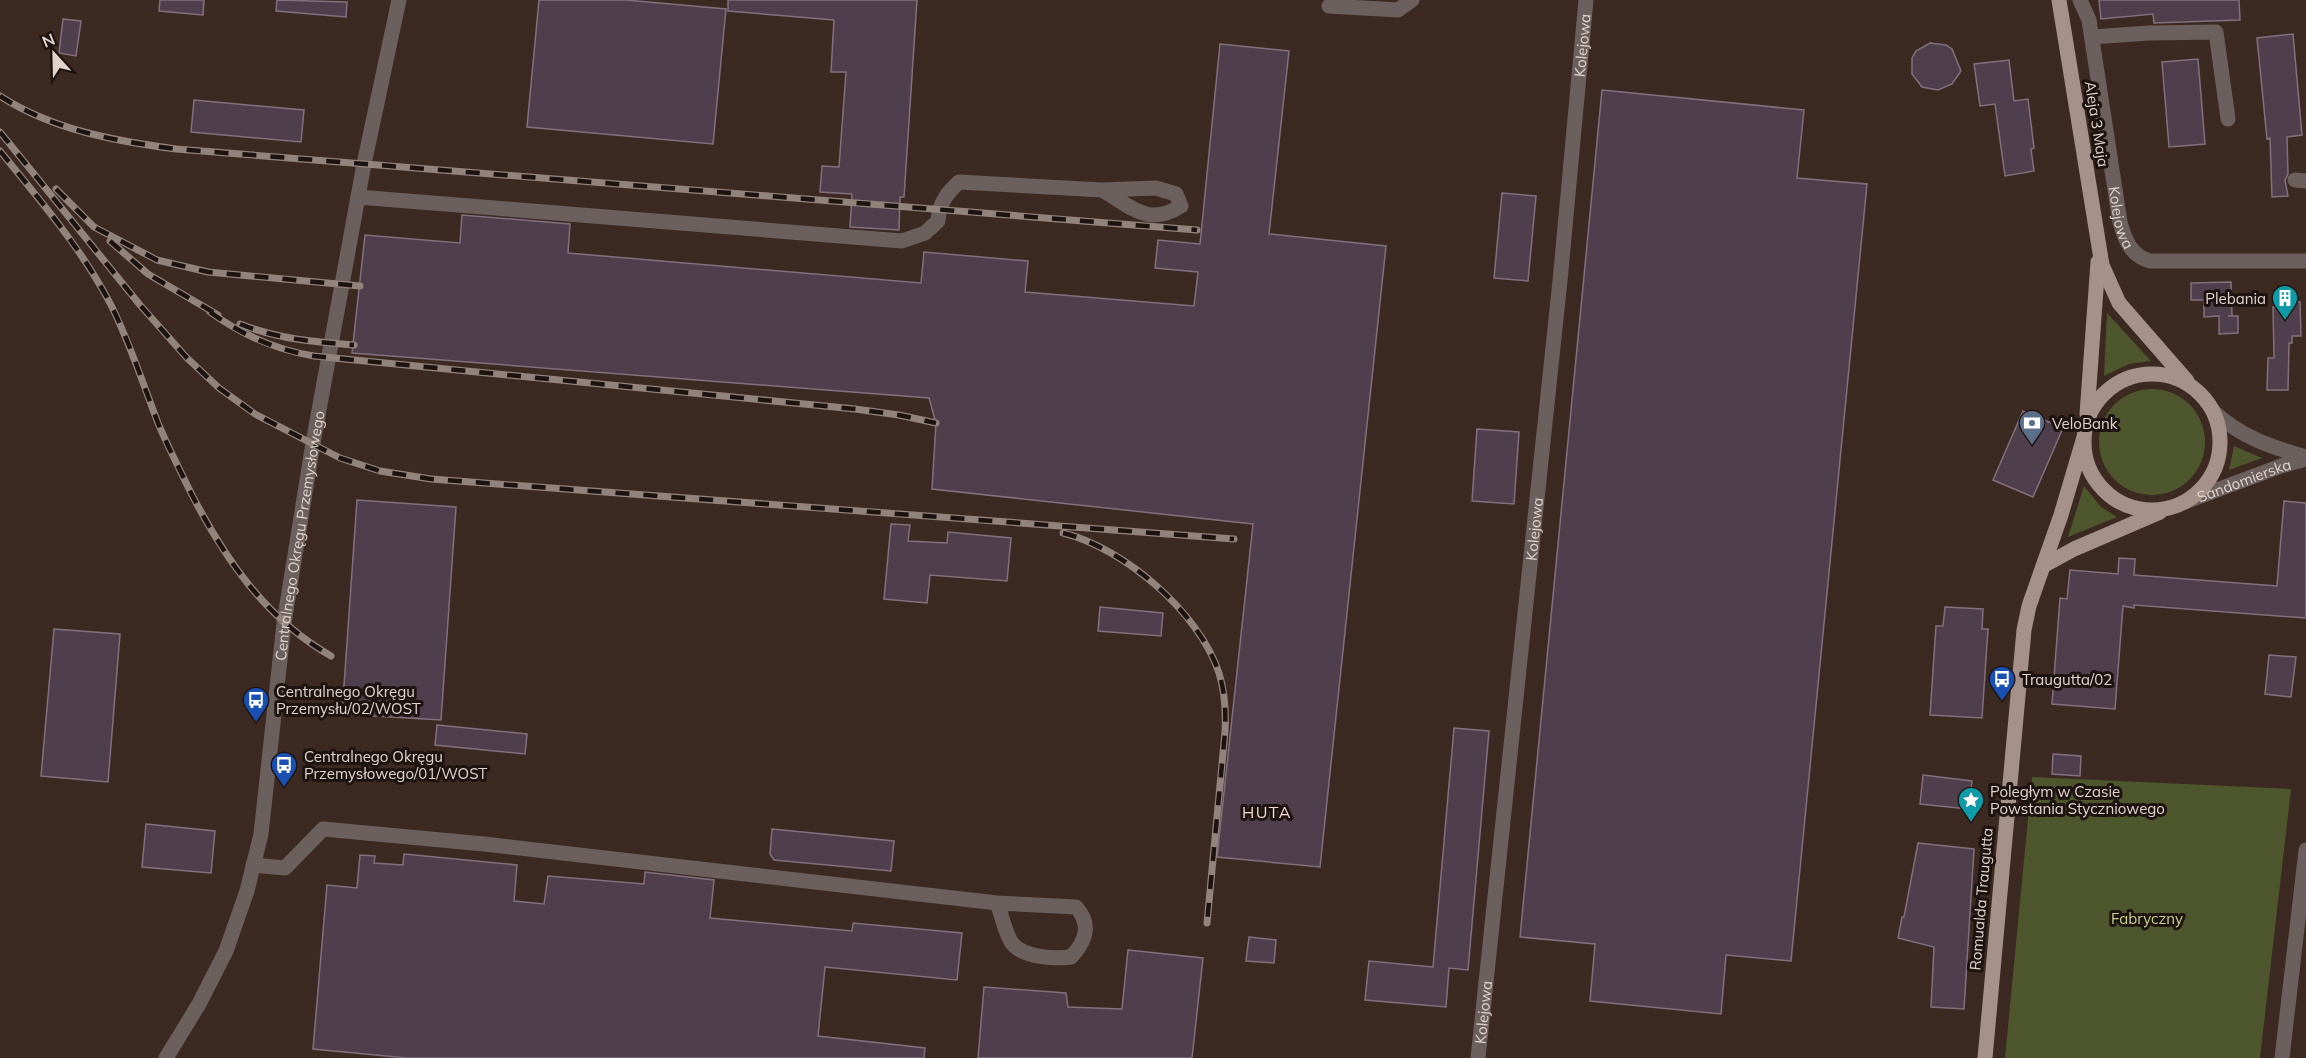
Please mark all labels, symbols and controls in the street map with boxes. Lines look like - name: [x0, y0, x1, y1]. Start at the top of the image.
- street label: Kolejowa: [1569, 13, 1594, 78]
- north arrow: [24, 24, 84, 84]
- text: N: [39, 29, 58, 52]
- street label: Aleja 3 Maja: [2081, 80, 2113, 168]
- street label: Kolejowa: [2105, 185, 2139, 252]
- building icon: Plebania: [2270, 283, 2300, 321]
- place label: Plebania: [2205, 289, 2266, 308]
- bank icon: VeloBank: [2017, 408, 2047, 446]
- street label: Centralnego Okręgu Przemysłowego: [270, 409, 328, 662]
- place label: VeloBank: [2052, 414, 2118, 433]
- street label: Sandomierska: [2194, 454, 2293, 506]
- street label: Kolejowa: [1521, 496, 1547, 562]
- bus stop icon: Traugutta/02: [1987, 664, 2017, 702]
- place label: Traugutta/02: [2022, 670, 2112, 689]
- place label: Centralnego Okręgu Przemysłu/02/WOST: [276, 682, 421, 718]
- bus stop icon: Centralnego Okręgu Przemysłu/02/WOST: [241, 685, 271, 723]
- place label: Centralnego Okręgu Przemysłowego/01/WOST: [304, 747, 487, 783]
- bus stop icon: Centralnego Okręgu Przemysłowego/01/WOST: [269, 750, 299, 788]
- place label: Poległym w Czasie Powstania Styczniowego: [1990, 782, 2165, 818]
- place icon: Poległym w Czasie Powstania Styczniowego: [1956, 785, 1986, 823]
- district label: HUTA: [1242, 802, 1292, 822]
- street label: Romualda Traugutta: [1965, 827, 1997, 971]
- park label: Fabryczny: [2111, 909, 2183, 928]
- street label: Kolejowa: [1470, 980, 1496, 1045]

